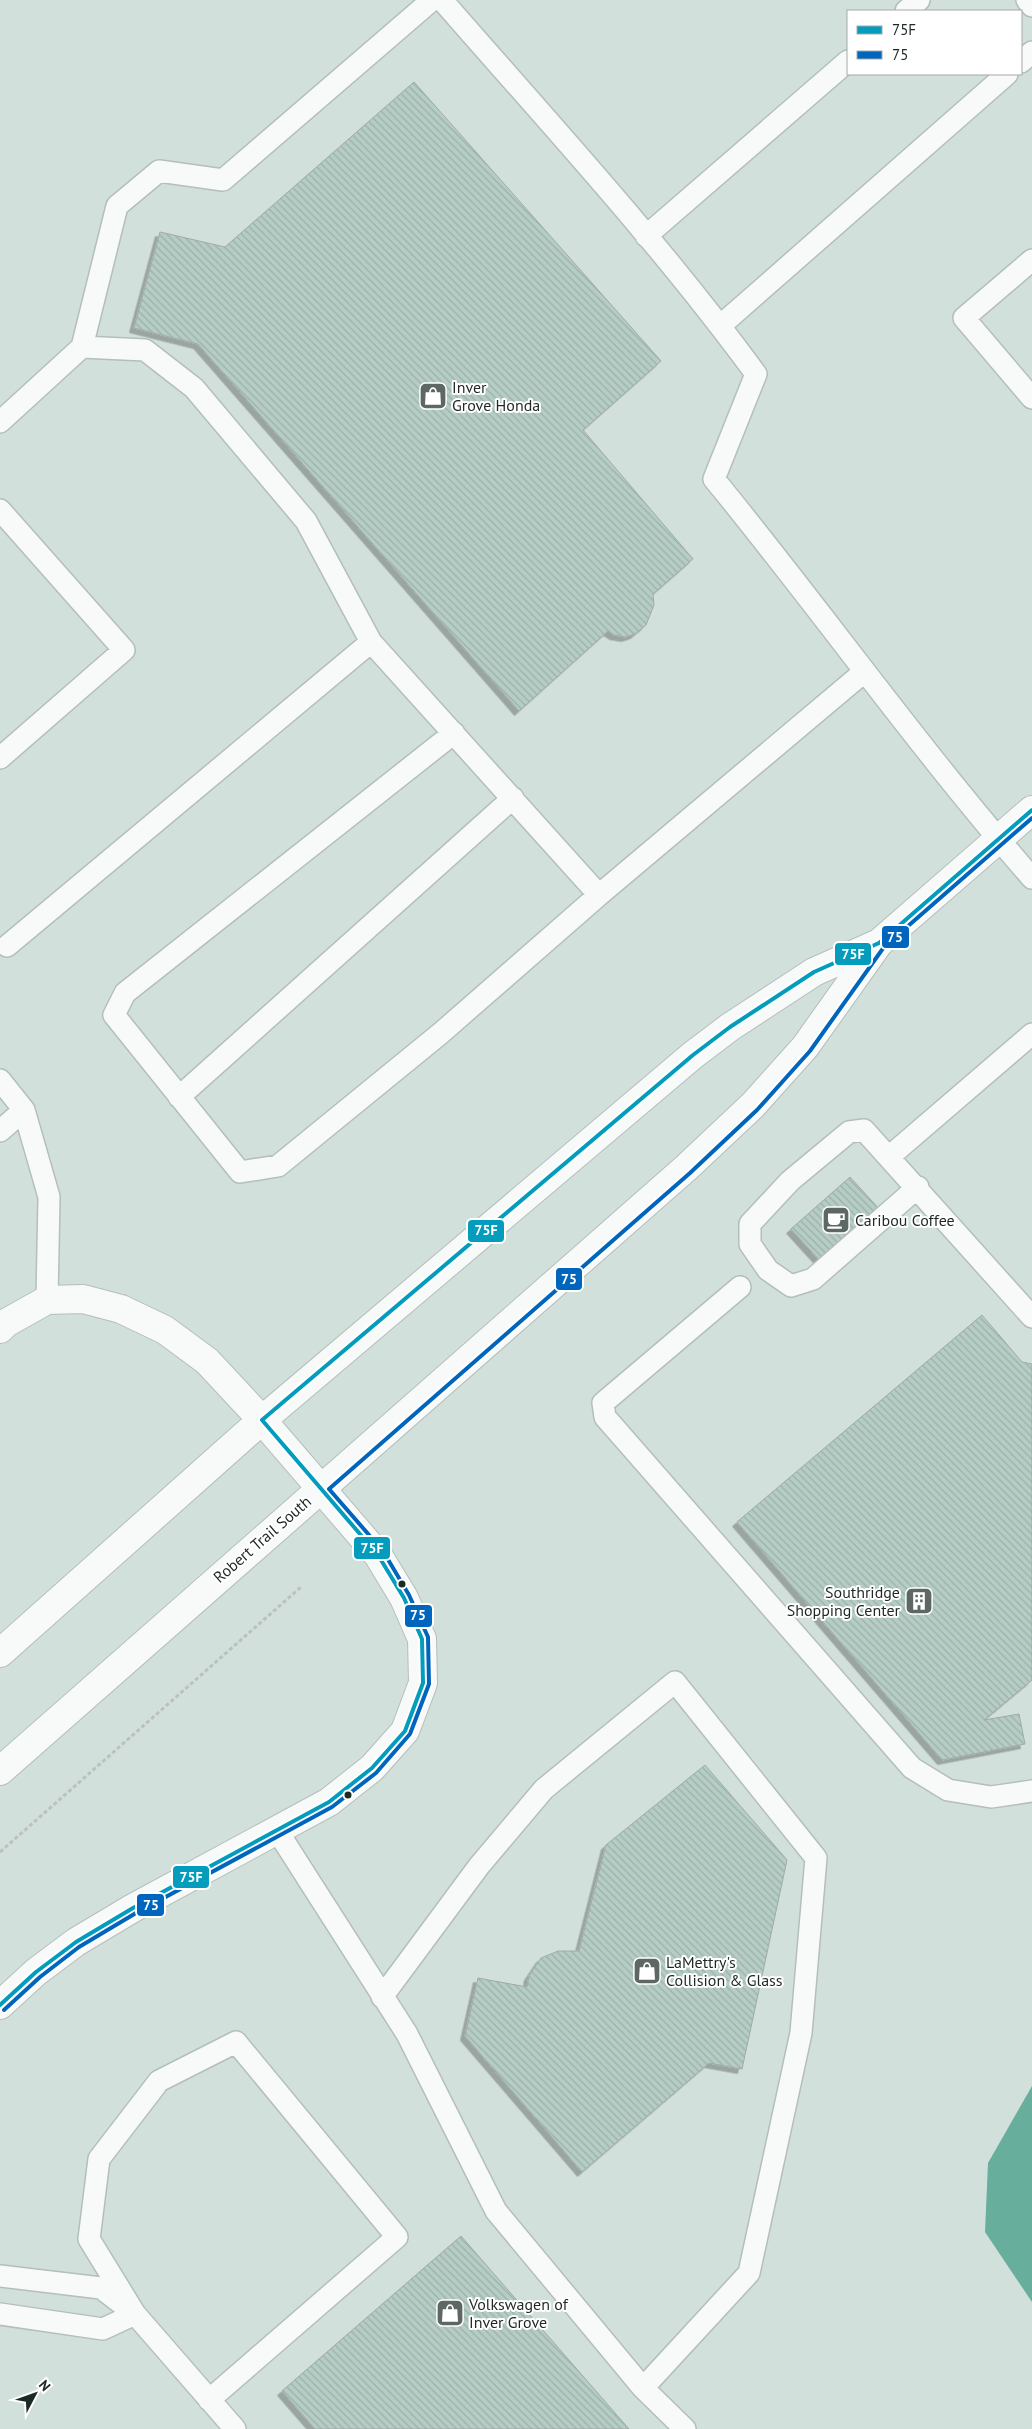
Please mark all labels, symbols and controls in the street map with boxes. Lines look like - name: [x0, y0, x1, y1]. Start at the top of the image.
- legend: [847, 10, 1022, 75]
- text: 75F: [892, 20, 916, 39]
- text: 75: [892, 45, 908, 64]
- place label: Inver Grove Honda: [452, 377, 540, 415]
- shop icon: Inver Grove Honda: [418, 381, 448, 411]
- line badge: 75: [881, 925, 910, 949]
- text: 75: [887, 928, 903, 946]
- line badge: 75F: [834, 942, 872, 966]
- text: 75F: [842, 945, 865, 963]
- cafe icon: Caribou Coffee: [821, 1205, 851, 1235]
- place label: Caribou Coffee: [855, 1210, 955, 1230]
- line badge: 75F: [467, 1219, 505, 1243]
- text: 75F: [475, 1221, 498, 1239]
- line badge: 75: [555, 1267, 583, 1291]
- text: 75: [561, 1270, 577, 1288]
- street label: Robert Trail South: [209, 1491, 315, 1587]
- line badge: 75F: [353, 1536, 391, 1560]
- text: 75F: [361, 1539, 384, 1557]
- unlabelled marker: [397, 1579, 407, 1589]
- place label: Southridge Shopping Center: [787, 1582, 901, 1620]
- building icon: Southridge Shopping Center: [904, 1586, 934, 1616]
- line badge: 75: [404, 1604, 433, 1628]
- text: 75: [410, 1606, 426, 1624]
- unlabelled marker: [343, 1790, 353, 1800]
- line badge: 75F: [172, 1865, 210, 1889]
- text: 75F: [180, 1868, 203, 1886]
- line badge: 75: [136, 1893, 165, 1917]
- text: 75: [143, 1896, 159, 1914]
- place label: LaMettry's Collision & Glass: [666, 1952, 783, 1990]
- shop icon: LaMettry's Collision & Glass: [632, 1956, 662, 1986]
- place label: Volkswagen of Inver Grove: [468, 2294, 569, 2332]
- shop icon: Volkswagen of Inver Grove: [435, 2298, 465, 2328]
- north arrow: [10, 2369, 60, 2419]
- text: N: [35, 2376, 55, 2395]

